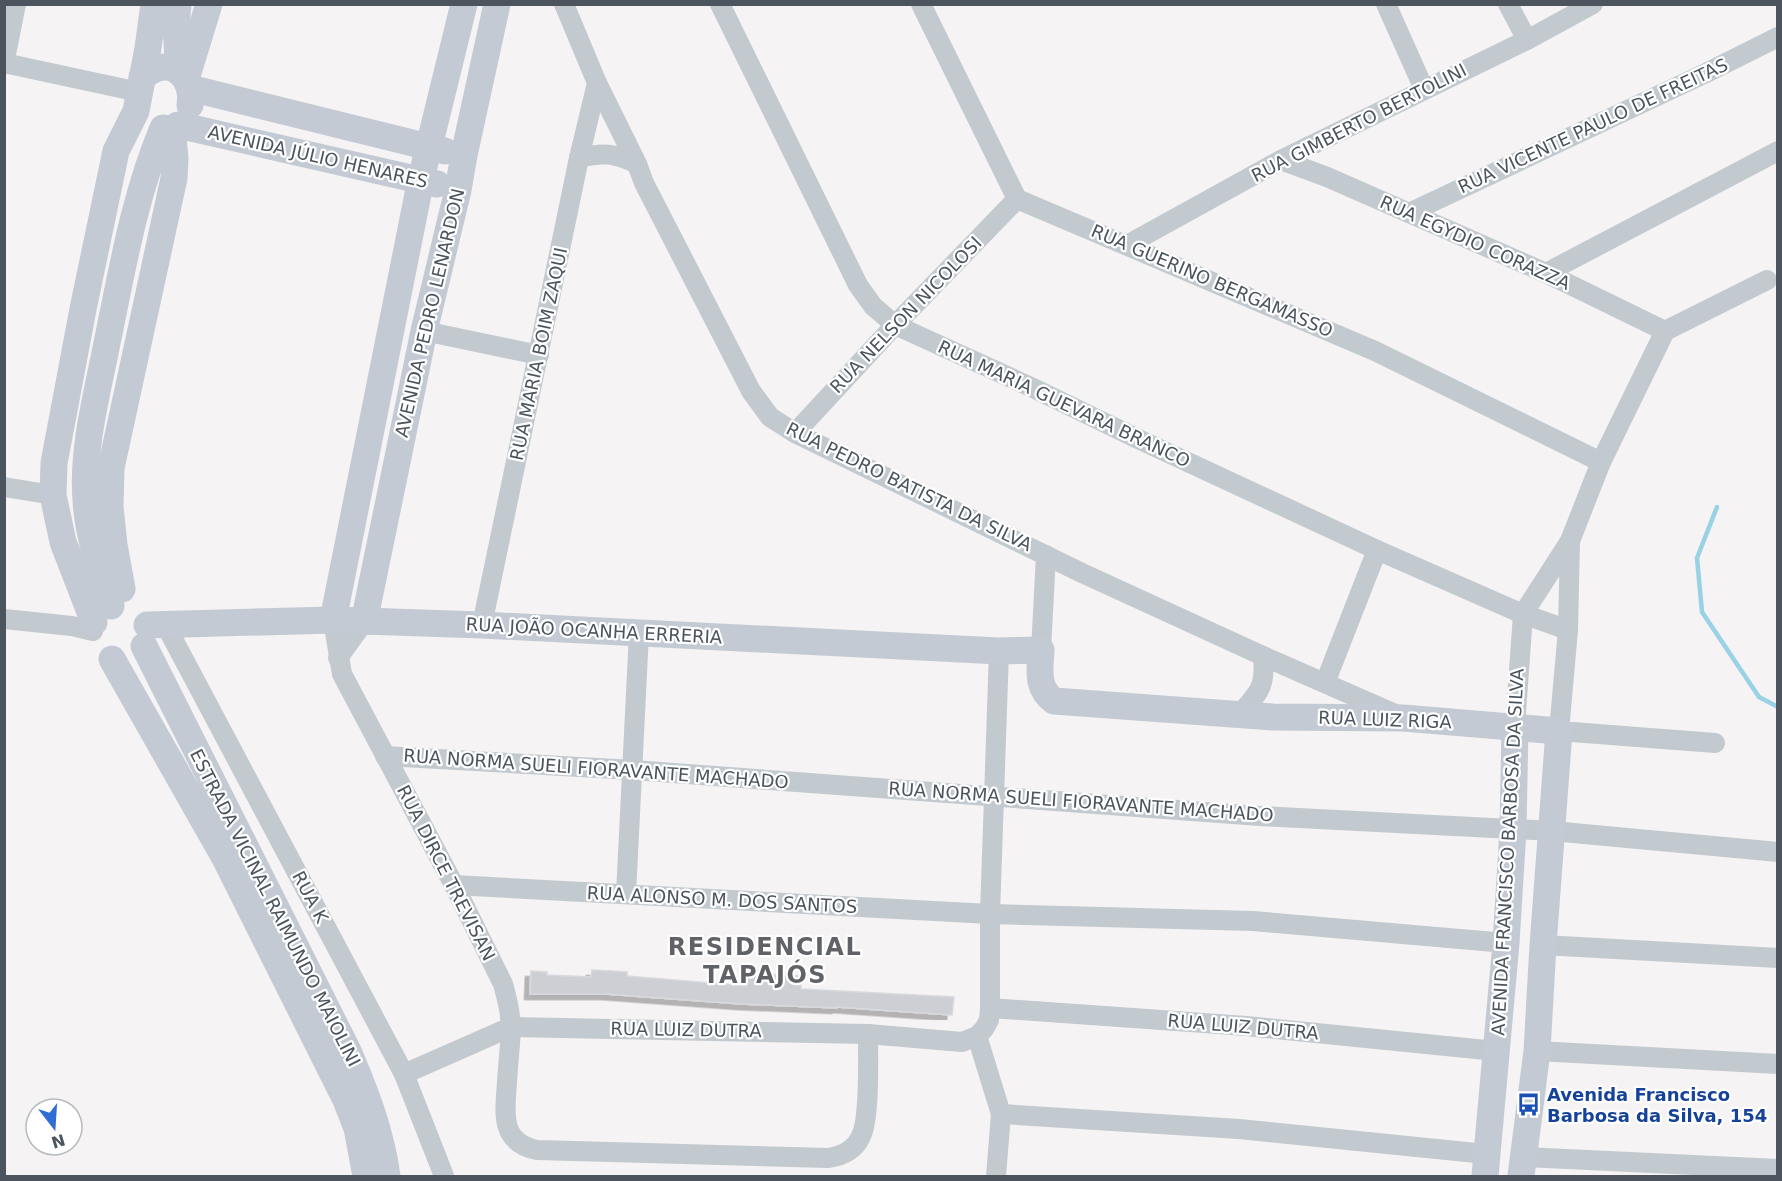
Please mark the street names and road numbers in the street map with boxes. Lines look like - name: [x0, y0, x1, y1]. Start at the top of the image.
- street label: RUA VICENTE PAULO DE FREITAS: [1455, 54, 1731, 197]
- street label: RUA GIMBERTO BERTOLINI: [1248, 59, 1470, 186]
- street label: AVENIDA JÚLIO HENARES: [206, 121, 430, 192]
- street label: AVENIDA PEDRO LENARDON: [391, 186, 468, 439]
- street label: RUA EGYDIO CORAZZA: [1377, 191, 1574, 294]
- street label: RUA GUERINO BERGAMASSO: [1088, 220, 1336, 341]
- street label: RUA NELSON NICOLOSI: [825, 232, 986, 397]
- street label: RUA MARIA BOIM ZAQUI: [506, 246, 571, 462]
- street label: RUA MARIA GUEVARA BRANCO: [935, 336, 1194, 471]
- street label: RUA PEDRO BATISTA DA SILVA: [783, 418, 1036, 556]
- street label: RUA JOÃO OCANHA ERRERIA: [465, 613, 723, 648]
- street label: AVENIDA FRANCISCO BARBOSA DA SILVA: [1487, 667, 1528, 1036]
- street label: RUA LUIZ RIGA: [1318, 707, 1453, 732]
- street label: RUA NORMA SUELI FIORAVANTE MACHADO: [403, 745, 789, 792]
- street label: ESTRADA VICINAL RAIMUNDO MAIOLINI: [186, 746, 365, 1070]
- street label: RUA NORMA SUELI FIORAVANTE MACHADO: [888, 778, 1274, 825]
- street label: RUA DIRCE TREVISAN: [393, 781, 500, 964]
- street label: RUA K: [288, 867, 333, 927]
- street label: RUA ALONSO M. DOS SANTOS: [586, 882, 858, 917]
- street label: RUA LUIZ DUTRA: [1167, 1009, 1320, 1044]
- street label: RUA LUIZ DUTRA: [610, 1018, 763, 1041]

